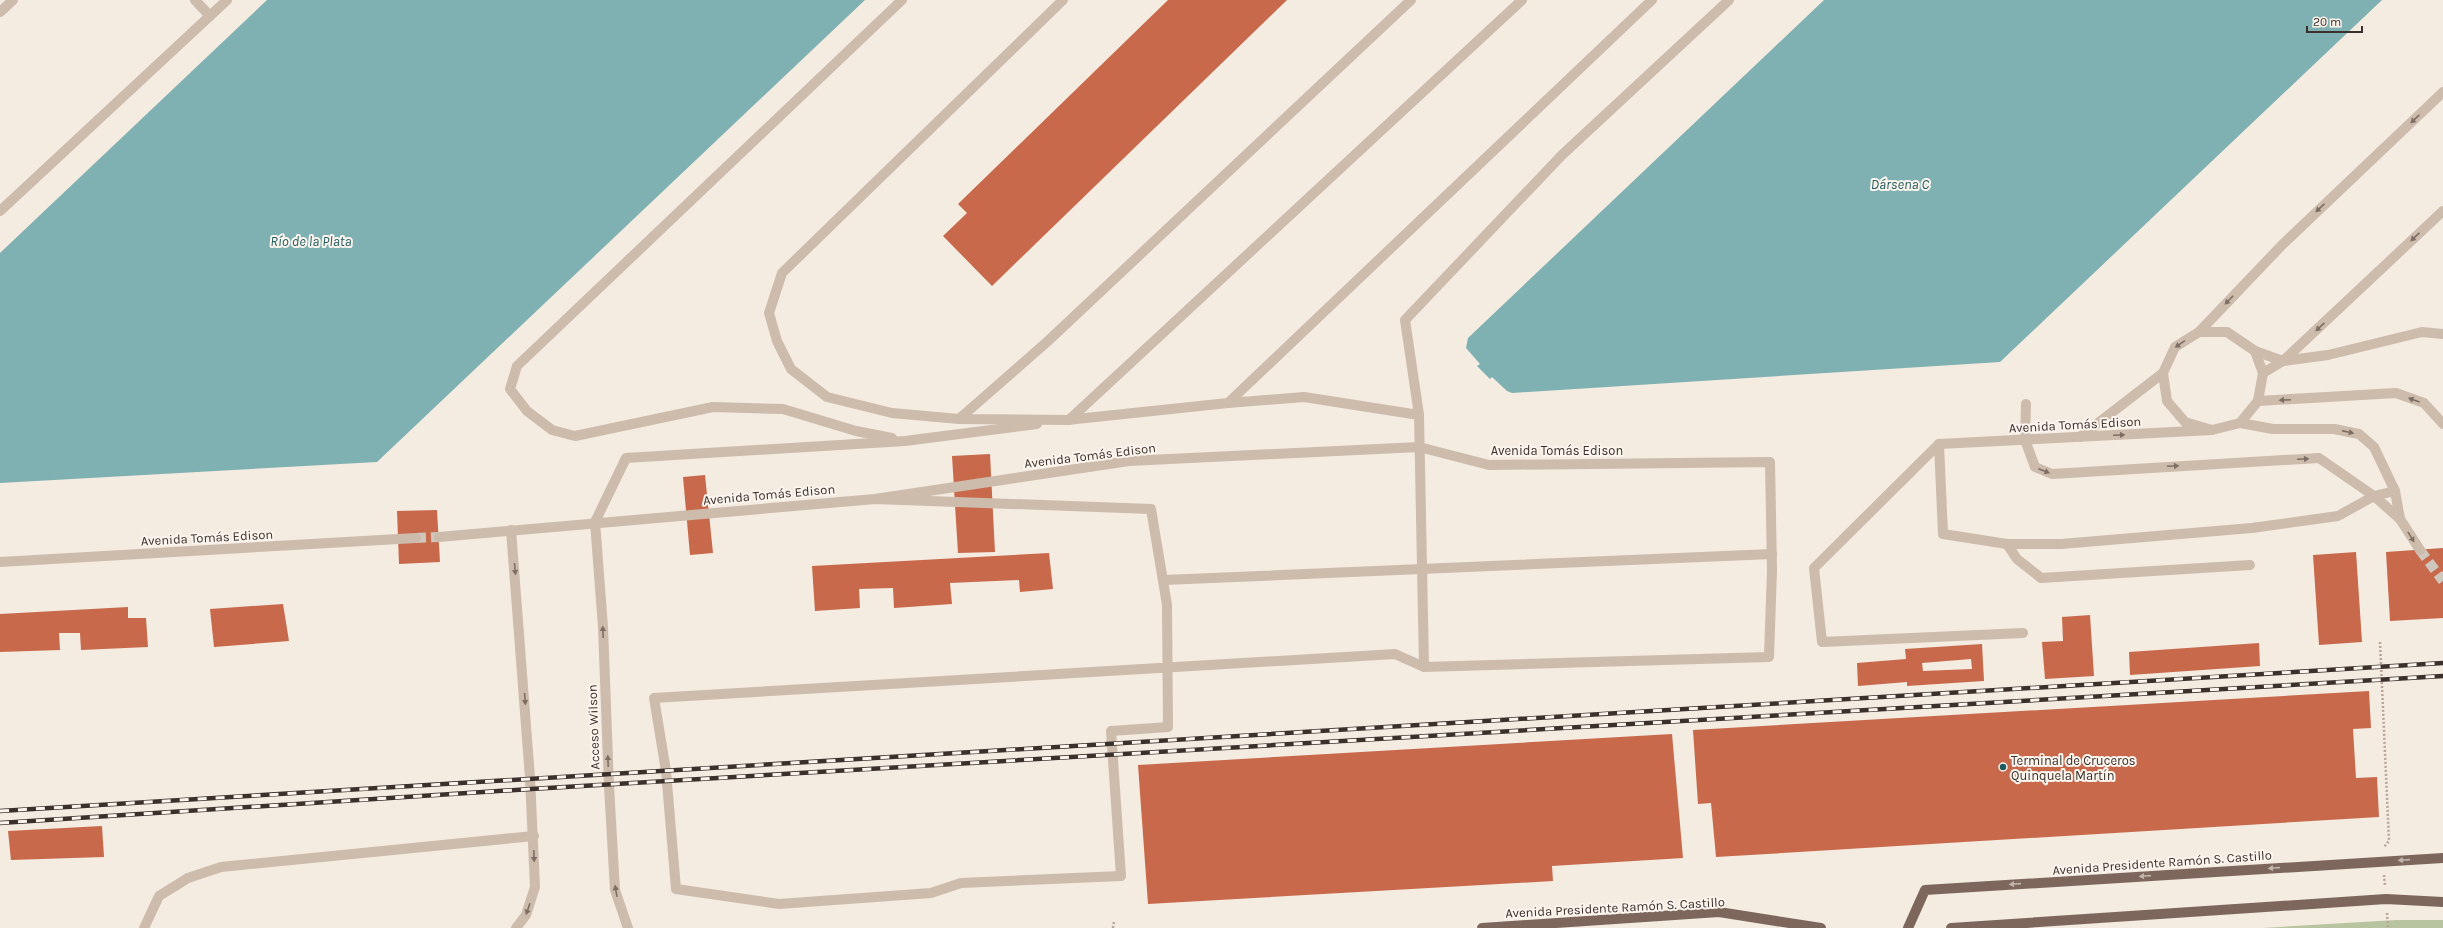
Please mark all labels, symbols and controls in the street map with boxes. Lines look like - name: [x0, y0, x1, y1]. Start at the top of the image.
- scale bar: [2307, 8, 2362, 34]
- text: 20 m: [2313, 15, 2341, 29]
- one-way arrow: [2410, 114, 2420, 123]
- water label: Dársena C: [1871, 176, 1930, 193]
- one-way arrow: [2315, 203, 2325, 213]
- water label: Río de la Plata: [270, 233, 352, 250]
- one-way arrow: [2410, 233, 2420, 242]
- one-way arrow: [2224, 295, 2234, 305]
- one-way arrow: [2315, 322, 2325, 331]
- one-way arrow: [2175, 340, 2186, 348]
- one-way arrow: [2279, 396, 2291, 403]
- one-way arrow: [2407, 396, 2419, 402]
- street label: Avenida Tomás Edison: [2008, 414, 2142, 435]
- one-way arrow: [2341, 429, 2354, 435]
- one-way arrow: [2113, 432, 2126, 438]
- street label: Avenida Tomás Edison: [1023, 440, 1157, 471]
- street label: Avenida Tomás Edison: [1491, 443, 1623, 458]
- one-way arrow: [2297, 455, 2309, 462]
- one-way arrow: [2167, 463, 2179, 470]
- one-way arrow: [2039, 468, 2051, 474]
- street label: Avenida Tomás Edison: [702, 481, 836, 508]
- street label: Avenida Tomás Edison: [140, 527, 274, 548]
- one-way arrow: [2408, 531, 2415, 543]
- one-way arrow: [511, 563, 518, 575]
- one-way arrow: [600, 625, 606, 638]
- street label: Acceso Wilson: [585, 684, 602, 770]
- one-way arrow: [521, 693, 528, 705]
- place label: Terminal de Cruceros Quinquela Martín: [2011, 753, 2136, 784]
- one-way arrow: [604, 755, 611, 767]
- marker: Terminal de Cruceros Quinquela Martín: [1998, 762, 2008, 772]
- street label: Avenida Presidente Ramón S. Castillo: [2052, 847, 2272, 878]
- one-way arrow: [531, 850, 538, 862]
- one-way arrow: [2398, 857, 2410, 864]
- one-way arrow: [2268, 865, 2280, 872]
- one-way arrow: [2139, 873, 2151, 880]
- one-way arrow: [2009, 881, 2021, 888]
- one-way arrow: [613, 885, 619, 897]
- street label: Avenida Presidente Ramón S. Castillo: [1505, 894, 1725, 921]
- one-way arrow: [525, 903, 531, 915]

